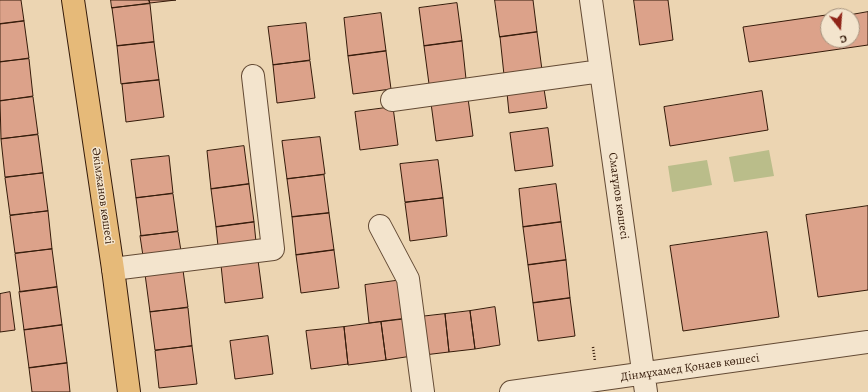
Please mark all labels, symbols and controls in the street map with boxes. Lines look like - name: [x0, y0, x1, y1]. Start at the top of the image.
- north arrow: [820, 8, 860, 48]
- text: С: [838, 31, 849, 47]
- street label: Әкімжанов көшесі: [88, 147, 116, 245]
- street label: Смағұлов көшесі: [605, 152, 631, 240]
- street label: Дінмұхамед Қонаев көшесі: [620, 351, 760, 385]

